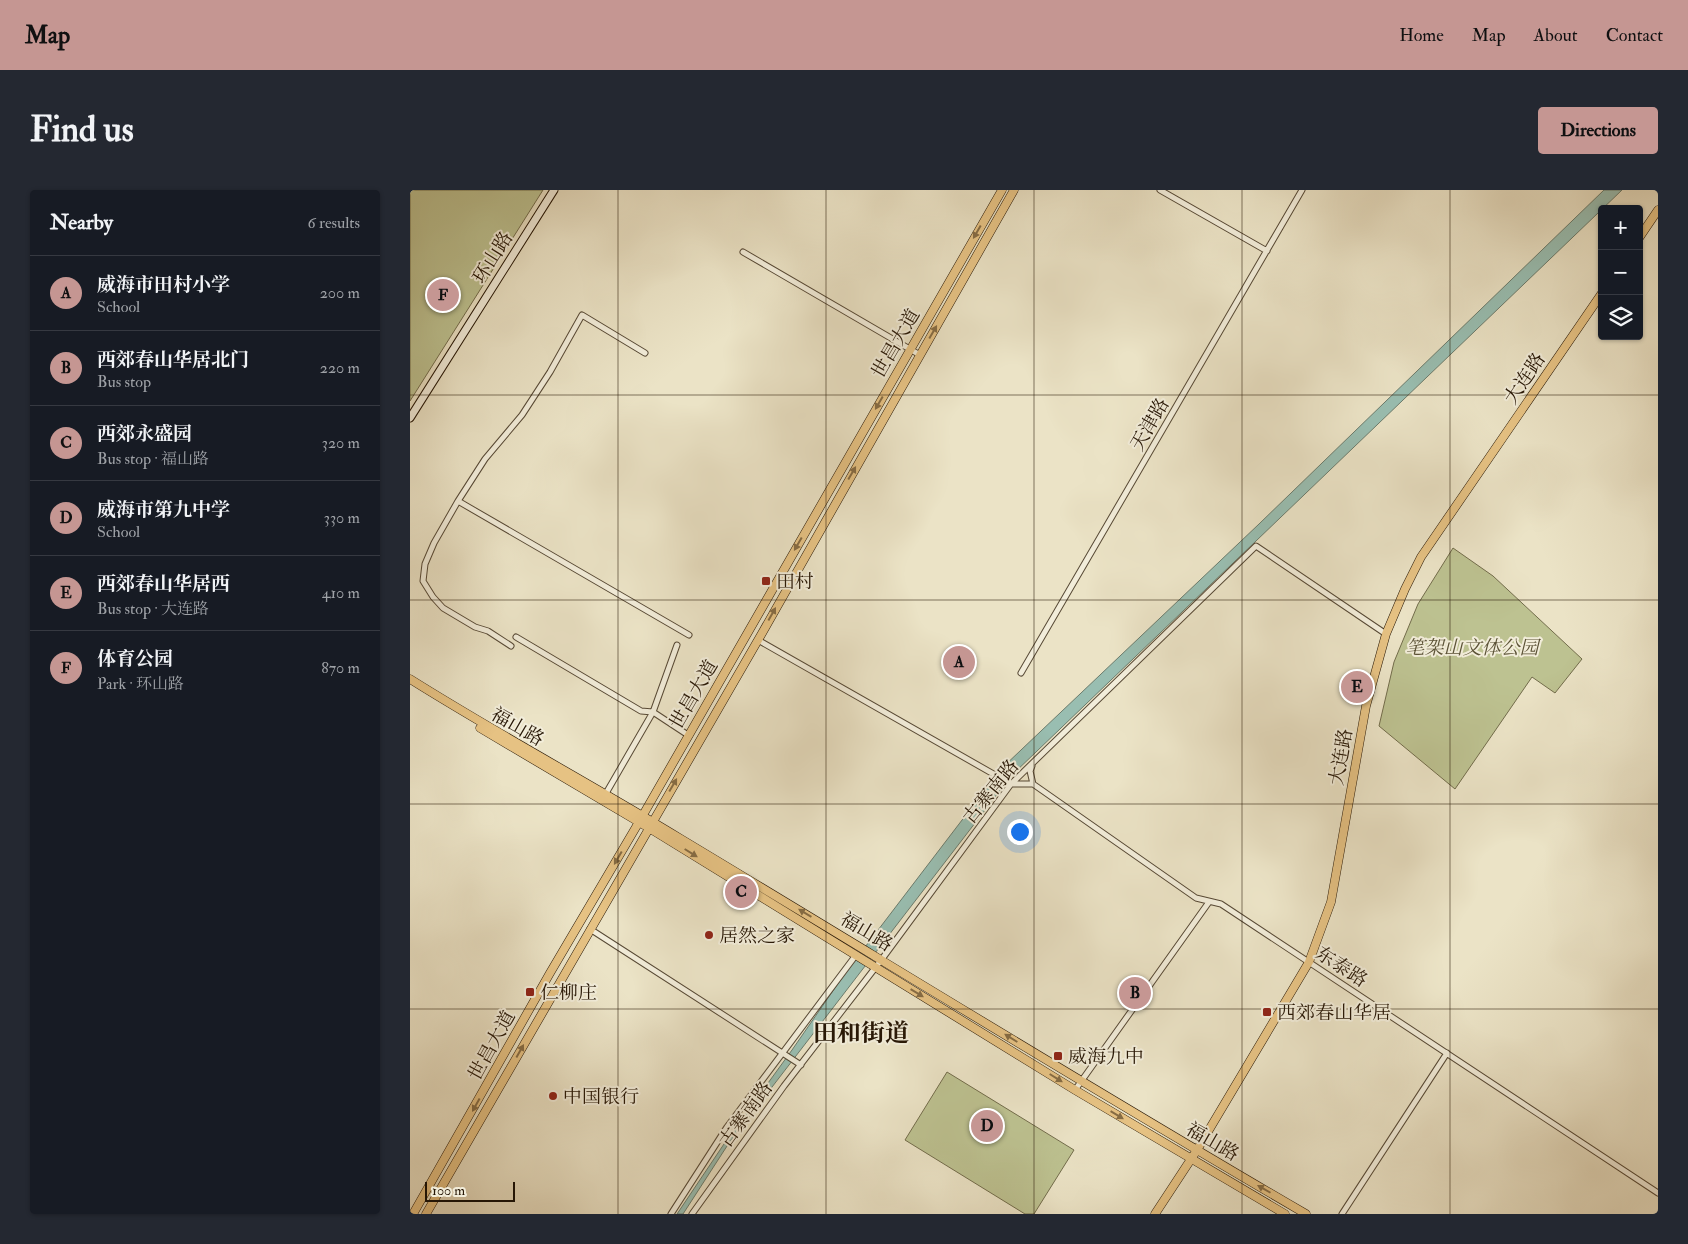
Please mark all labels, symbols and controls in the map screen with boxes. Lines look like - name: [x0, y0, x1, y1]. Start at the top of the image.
- text: Map: [25, 20, 70, 51]
- text: Home: [1399, 24, 1444, 47]
- text: Map: [1472, 24, 1506, 47]
- text: About: [1534, 24, 1578, 47]
- text: Contact: [1606, 24, 1663, 47]
- button: Directions: [1538, 107, 1658, 154]
- text: Find us: [30, 108, 134, 152]
- map controls: [1598, 205, 1643, 340]
- button: +: [1598, 205, 1643, 250]
- text: Nearby: [50, 209, 113, 236]
- text: 6 results: [308, 213, 360, 233]
- one-way arrow: [973, 226, 982, 239]
- street label: 环山路: [468, 227, 518, 288]
- button: −: [1598, 250, 1643, 295]
- text: 威海市田村小学: [97, 273, 230, 297]
- pin: F: [427, 276, 459, 314]
- text: A: [61, 283, 71, 303]
- text: 200 m: [320, 283, 360, 303]
- button: layers: [1598, 295, 1643, 340]
- text: School: [97, 297, 140, 317]
- street label: 世昌大道: [866, 305, 925, 382]
- one-way arrow: [929, 325, 937, 340]
- text: 西郊春山华居北门: [97, 348, 249, 372]
- street label: 大连路: [1499, 348, 1551, 409]
- text: B: [61, 358, 71, 378]
- text: 220 m: [320, 358, 360, 378]
- text: Bus stop: [97, 372, 151, 392]
- street label: 天津路: [1125, 394, 1175, 455]
- one-way arrow: [875, 396, 883, 411]
- text: 西郊永盛园: [97, 422, 192, 446]
- text: C: [60, 433, 72, 453]
- text: 320 m: [322, 433, 360, 453]
- text: Bus stop · 福山路: [97, 449, 209, 469]
- one-way arrow: [848, 466, 857, 480]
- text: 威海市第九中学: [97, 498, 230, 522]
- text: D: [59, 508, 73, 528]
- text: 330 m: [324, 508, 360, 528]
- text: School: [97, 522, 140, 542]
- one-way arrow: [794, 537, 802, 552]
- place label: 田村: [776, 570, 814, 594]
- text: 西郊春山华居西: [97, 572, 230, 596]
- marker: 田村: [760, 575, 772, 587]
- text: E: [60, 583, 72, 603]
- text: 410 m: [322, 583, 360, 603]
- text: Bus stop · 大连路: [97, 599, 209, 619]
- one-way arrow: [768, 607, 776, 622]
- park label: 笔架山文体公园: [1405, 636, 1541, 660]
- pin: A: [943, 643, 975, 681]
- text: 体育公园: [97, 647, 173, 671]
- street label: 世昌大道: [664, 656, 723, 733]
- text: F: [61, 658, 71, 678]
- text: 870 m: [321, 658, 360, 678]
- pin: E: [1341, 668, 1373, 706]
- text: Park · 环山路: [97, 674, 184, 694]
- street label: 福山路: [487, 702, 548, 752]
- street label: 大连路: [1324, 727, 1358, 787]
- street label: 古寨南路: [958, 755, 1024, 829]
- one-way arrow: [669, 779, 678, 792]
- your location: [1007, 819, 1033, 845]
- one-way arrow: [684, 849, 697, 858]
- one-way arrow: [613, 851, 622, 864]
- pin: C: [725, 873, 757, 911]
- street label: 福山路: [836, 907, 897, 957]
- one-way arrow: [798, 909, 811, 918]
- place label: 居然之家: [719, 924, 795, 948]
- marker: 居然之家: [703, 929, 715, 941]
- street label: 东泰路: [1311, 941, 1372, 992]
- pin: B: [1119, 974, 1151, 1012]
- place label: 仁柳庄: [540, 981, 597, 1005]
- marker: 仁柳庄: [524, 986, 536, 998]
- one-way arrow: [911, 988, 924, 997]
- place label: 西郊春山华居: [1277, 1001, 1391, 1025]
- street label: 世昌大道: [463, 1006, 521, 1085]
- marker: 西郊春山华居: [1261, 1006, 1273, 1018]
- district label: 田和街道: [813, 1018, 909, 1049]
- one-way arrow: [1004, 1033, 1017, 1042]
- one-way arrow: [516, 1043, 524, 1058]
- place label: 威海九中: [1068, 1045, 1144, 1069]
- marker: 威海九中: [1052, 1050, 1064, 1062]
- one-way arrow: [1049, 1073, 1062, 1083]
- street label: 古寨南路: [714, 1077, 778, 1152]
- place label: 中国银行: [563, 1085, 639, 1109]
- marker: 中国银行: [547, 1090, 559, 1102]
- one-way arrow: [472, 1097, 480, 1112]
- pin: D: [971, 1107, 1003, 1145]
- one-way arrow: [1111, 1111, 1124, 1120]
- street label: 福山路: [1182, 1117, 1243, 1167]
- scale bar: [425, 1179, 515, 1202]
- text: 100 m: [432, 1182, 465, 1199]
- one-way arrow: [1257, 1185, 1270, 1194]

